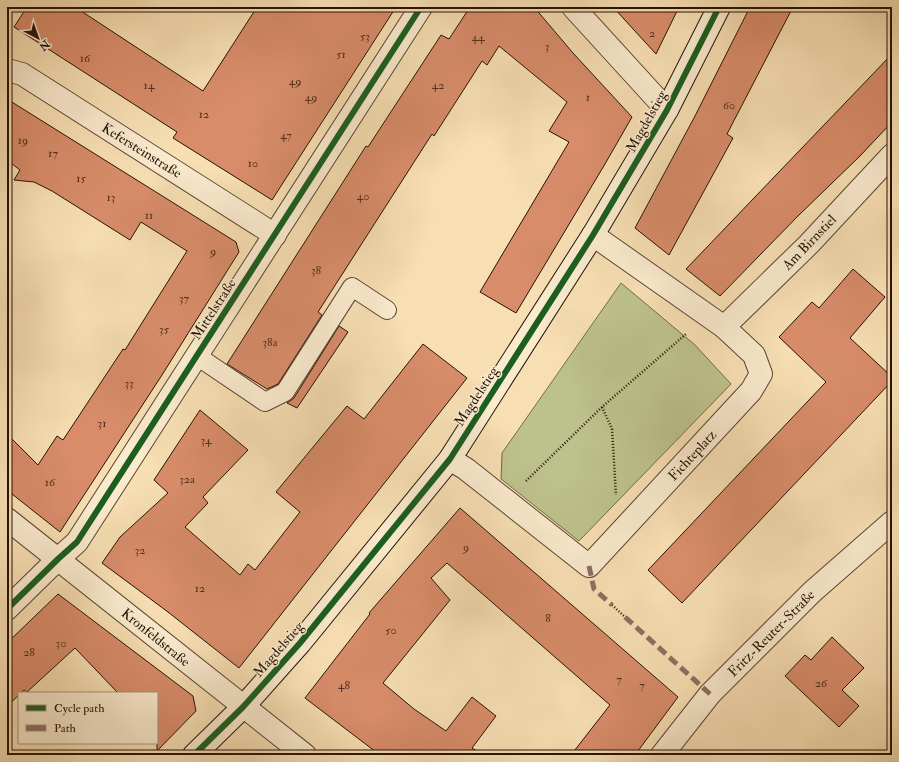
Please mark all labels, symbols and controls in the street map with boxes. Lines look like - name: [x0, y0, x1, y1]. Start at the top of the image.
- north arrow: [18, 18, 58, 58]
- house number: 2: [649, 26, 655, 41]
- house number: 53: [360, 29, 370, 44]
- house number: 44: [472, 30, 485, 45]
- text: N: [35, 36, 53, 54]
- house number: 3: [545, 39, 549, 54]
- house number: 51: [336, 47, 346, 62]
- house number: 16: [80, 51, 91, 66]
- house number: 49: [289, 74, 301, 89]
- house number: 14: [144, 78, 155, 93]
- house number: 42: [432, 78, 444, 93]
- street label: Magdelstieg: [622, 86, 671, 155]
- house number: 49: [305, 90, 317, 105]
- house number: 1: [586, 90, 590, 105]
- house number: 60: [723, 98, 735, 113]
- house number: 12: [199, 107, 209, 122]
- street label: Kefersteinstraße: [99, 119, 185, 182]
- house number: 47: [280, 128, 292, 143]
- house number: 19: [18, 133, 28, 148]
- house number: 17: [48, 146, 58, 161]
- house number: 10: [248, 156, 258, 171]
- house number: 15: [76, 171, 86, 186]
- house number: 40: [357, 189, 369, 204]
- house number: 13: [107, 190, 115, 205]
- house number: 11: [145, 208, 153, 223]
- street label: Am Birnstiel: [778, 211, 840, 274]
- house number: 9: [209, 244, 216, 259]
- house number: 38: [311, 263, 321, 278]
- street label: Mittelstraße: [187, 275, 240, 343]
- house number: 37: [179, 291, 190, 306]
- house number: 35: [159, 322, 170, 337]
- house number: 38a: [262, 335, 279, 350]
- street label: Magdelstieg: [451, 362, 503, 429]
- house number: 33: [124, 376, 134, 391]
- house number: 31: [98, 416, 106, 431]
- street label: Fichteplatz: [665, 426, 721, 485]
- house number: 34: [200, 433, 212, 448]
- house number: 32a: [179, 472, 196, 487]
- house number: 16: [45, 475, 56, 490]
- house number: 9: [462, 540, 469, 555]
- house number: 32: [135, 543, 145, 558]
- house number: 12: [195, 581, 205, 596]
- street label: Fritz-Reuter-Straße: [724, 586, 818, 680]
- street label: Kronfeldstraße: [118, 605, 194, 670]
- house number: 8: [545, 611, 551, 626]
- street label: Magdelstieg: [250, 617, 308, 681]
- house number: 50: [385, 623, 397, 638]
- house number: 30: [56, 636, 66, 651]
- house number: 28: [23, 645, 35, 660]
- house number: 7: [616, 672, 622, 687]
- house number: 26: [815, 676, 828, 691]
- house number: 48: [338, 678, 350, 693]
- house number: 7: [639, 678, 645, 693]
- legend: [18, 692, 158, 744]
- text: Cycle path: [54, 701, 105, 716]
- text: Path: [54, 721, 77, 736]

